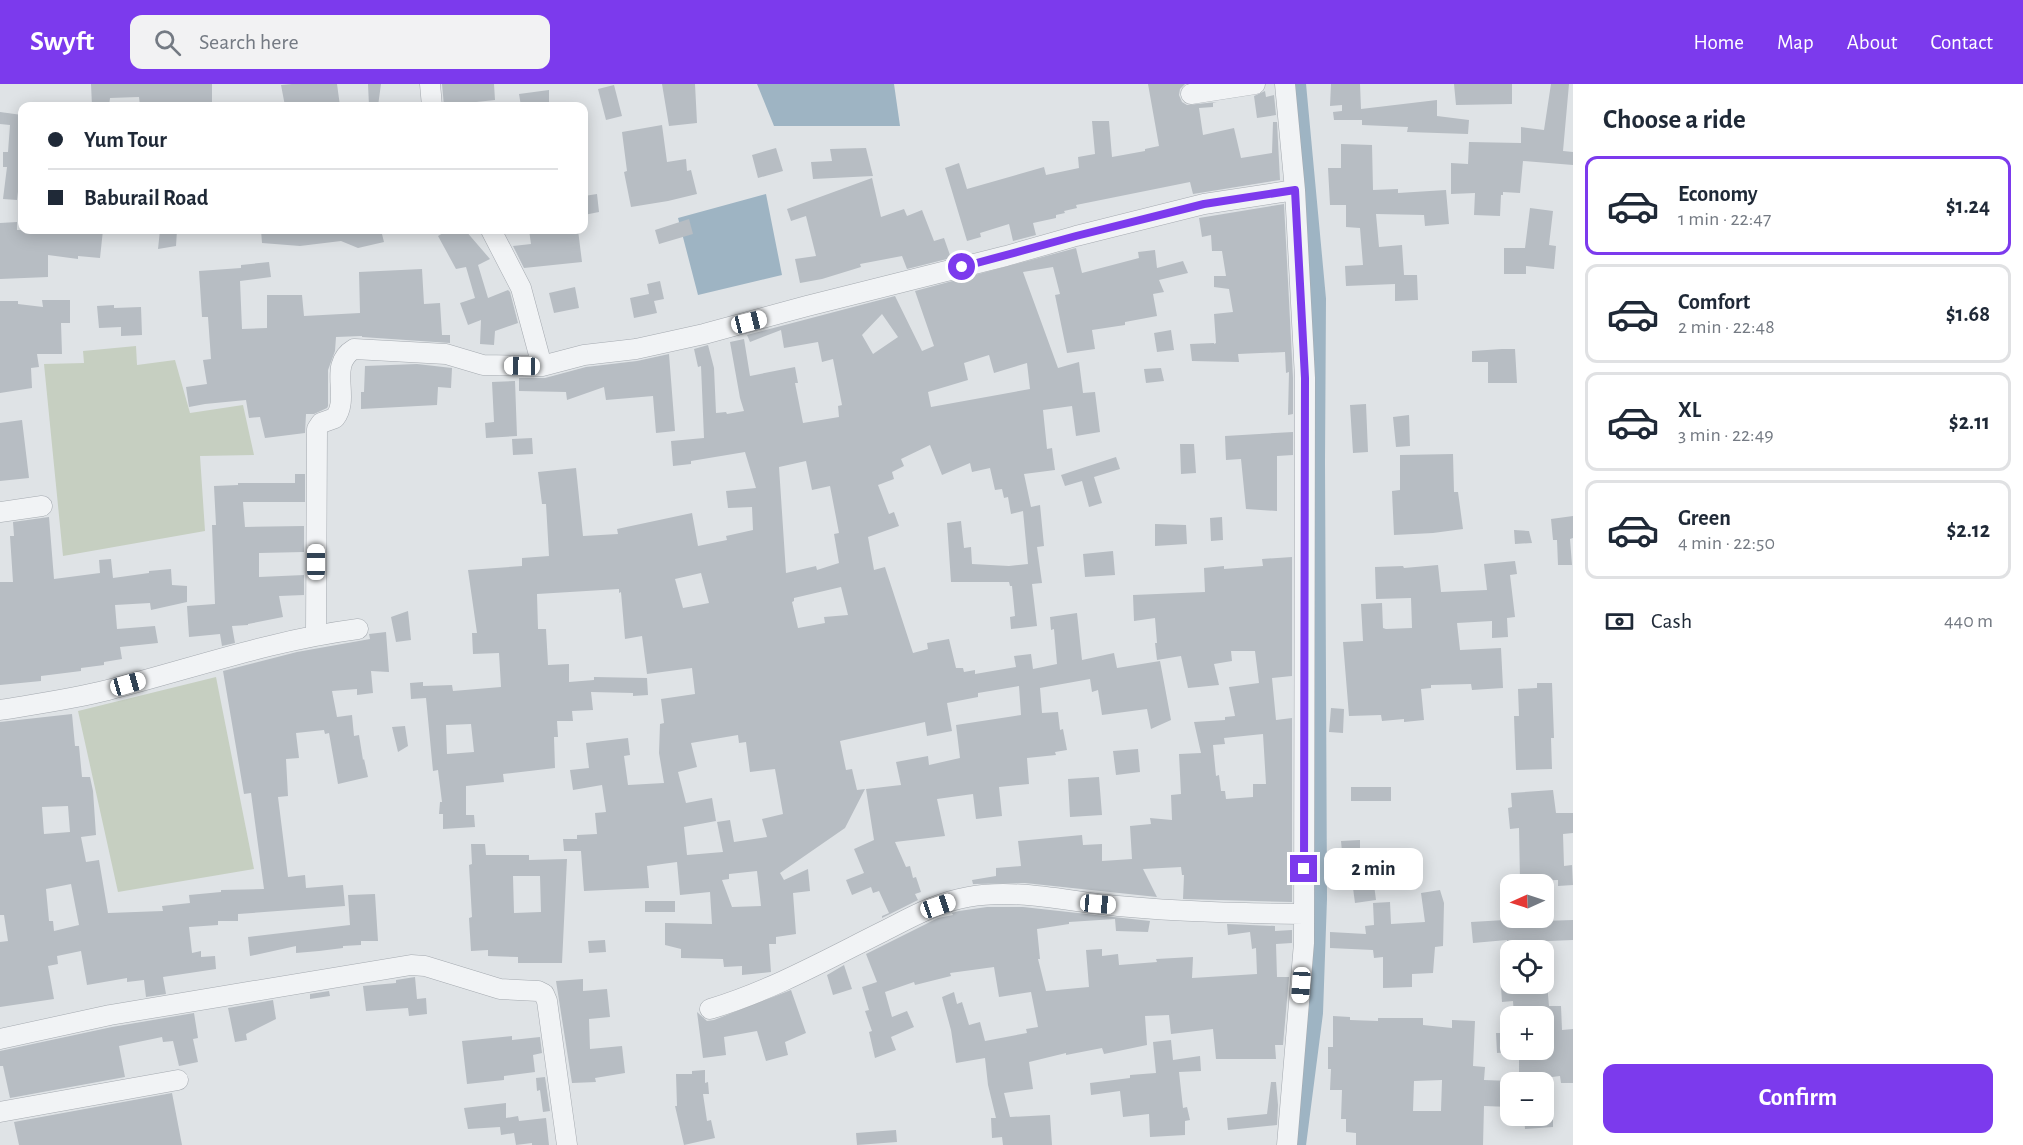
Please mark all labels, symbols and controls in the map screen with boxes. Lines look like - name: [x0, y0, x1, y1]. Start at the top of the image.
- search box: [130, 15, 550, 69]
- icon: search: [151, 26, 184, 59]
- text: Swyft: [30, 28, 94, 56]
- text: Search here: [199, 31, 299, 53]
- text: Home: [1693, 32, 1744, 53]
- text: Map: [1777, 32, 1814, 53]
- text: About: [1847, 32, 1897, 53]
- text: Contact: [1930, 32, 1993, 53]
- text: Choose a ride: [1603, 106, 1746, 133]
- text: Yum Tour: [84, 129, 167, 151]
- icon: car: [1606, 179, 1660, 233]
- text: Economy: [1678, 183, 1758, 205]
- text: Baburail Road: [84, 187, 208, 209]
- text: $1.24: [1946, 195, 1990, 217]
- text: 1 min · 22:47: [1678, 209, 1771, 229]
- route start: [948, 253, 975, 280]
- icon: car: [1606, 287, 1660, 341]
- text: Comfort: [1678, 291, 1750, 313]
- text: $1.68: [1946, 303, 1990, 325]
- car: [729, 309, 769, 335]
- text: 2 min · 22:48: [1678, 317, 1775, 337]
- car: [504, 357, 540, 375]
- icon: car: [1606, 395, 1660, 449]
- text: XL: [1678, 399, 1701, 421]
- text: $2.11: [1949, 411, 1990, 433]
- text: 3 min · 22:49: [1678, 425, 1774, 445]
- icon: car: [1606, 503, 1660, 557]
- text: Green: [1678, 507, 1731, 529]
- text: $2.12: [1946, 519, 1990, 541]
- text: 4 min · 22:50: [1678, 533, 1775, 553]
- car: [307, 544, 325, 580]
- icon: cash: [1603, 605, 1636, 638]
- text: Cash: [1651, 610, 1692, 632]
- text: 440 m: [1944, 611, 1993, 631]
- car: [108, 670, 148, 698]
- callout: 2 min: [1325, 848, 1424, 890]
- route end: [1290, 855, 1317, 882]
- text: 2 min: [1351, 859, 1396, 879]
- north arrow: [1500, 874, 1554, 928]
- map controls: [1500, 874, 1554, 1126]
- car: [918, 892, 958, 920]
- car: [1079, 893, 1117, 915]
- button: locate: [1500, 940, 1554, 994]
- car: [1291, 966, 1311, 1004]
- button: +: [1500, 1006, 1554, 1060]
- button: Confirm: [1603, 1064, 1993, 1133]
- button: −: [1500, 1072, 1554, 1126]

